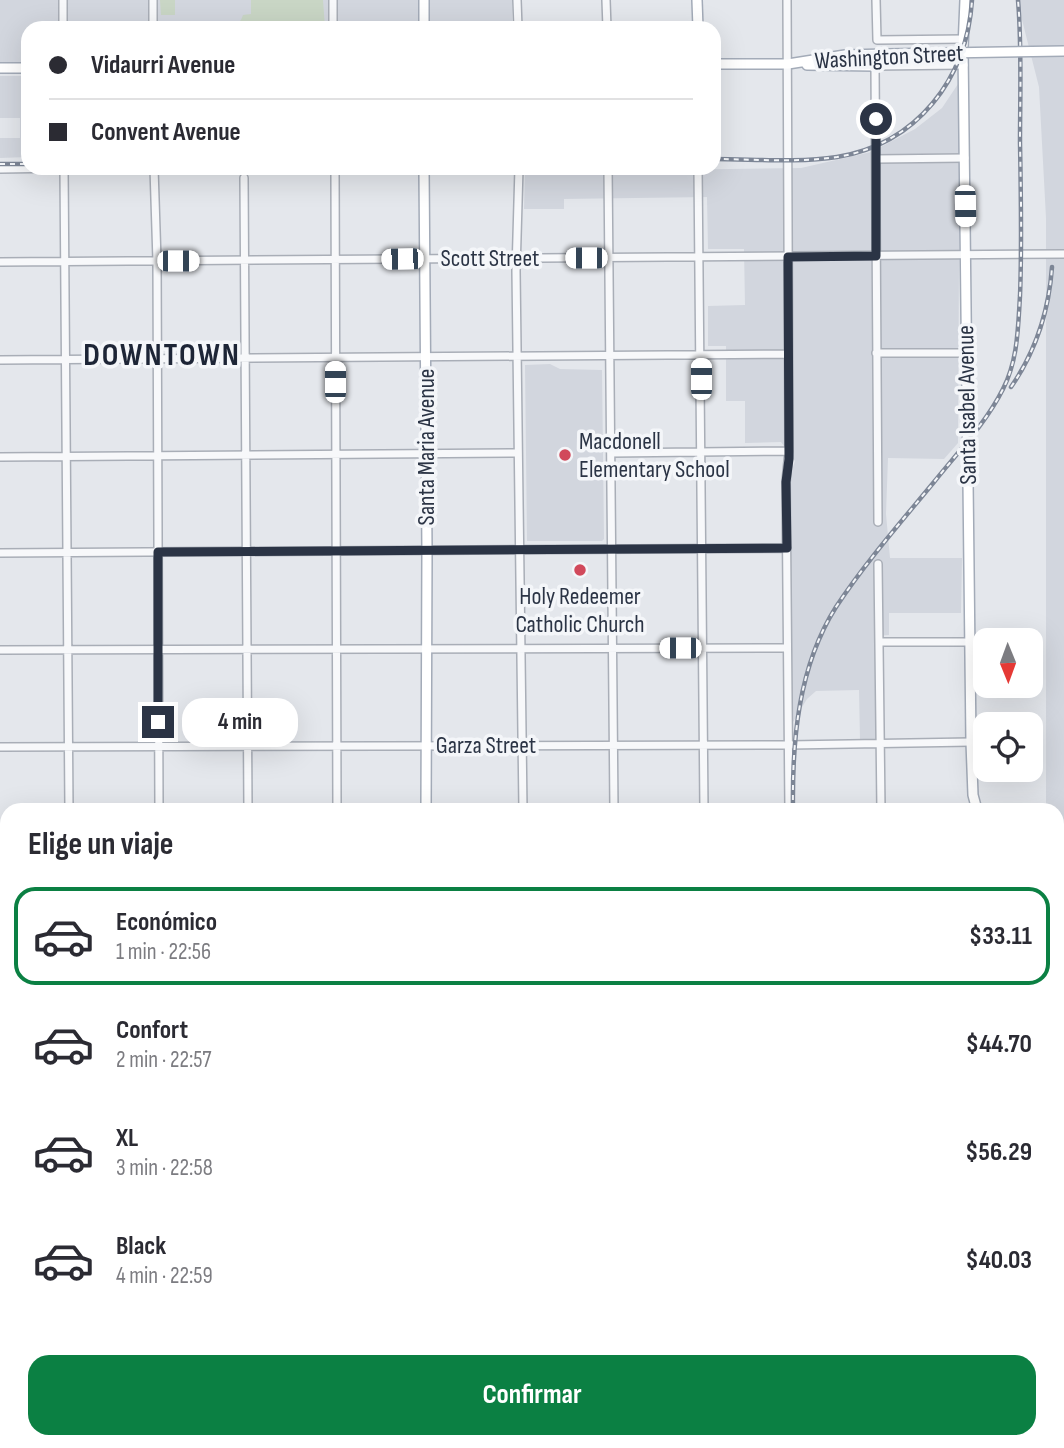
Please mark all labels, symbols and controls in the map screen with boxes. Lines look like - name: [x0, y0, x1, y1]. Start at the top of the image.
- street label: Washington Street: [814, 39, 964, 75]
- text: Vidaurri Avenue: [91, 50, 235, 81]
- route start: [860, 103, 892, 135]
- text: Convent Avenue: [91, 117, 241, 148]
- car: [955, 185, 976, 227]
- street label: Scott Street: [441, 244, 539, 273]
- car: [381, 248, 424, 270]
- car: [566, 248, 608, 269]
- car: [158, 251, 200, 272]
- street label: Santa Isabel Avenue: [951, 325, 983, 485]
- district label: DOWNTOWN: [83, 336, 241, 375]
- car: [691, 358, 712, 400]
- car: [325, 361, 346, 403]
- street label: Santa Maria Avenue: [412, 369, 441, 525]
- place label: Macdonell Elementary School: [579, 427, 730, 484]
- marker: Macdonell Elementary School: [557, 447, 573, 463]
- marker: Holy Redeemer Catholic Church: [572, 562, 588, 578]
- place label: Holy Redeemer Catholic Church: [515, 582, 645, 639]
- north arrow: [973, 628, 1043, 698]
- map controls: [973, 628, 1043, 782]
- car: [660, 638, 702, 659]
- callout: 4 min: [182, 698, 298, 746]
- route end: [142, 706, 174, 738]
- text: 4 min: [218, 708, 262, 736]
- button: locate: [973, 712, 1043, 782]
- street label: Garza Street: [436, 731, 536, 760]
- text: Elige un viaje: [28, 825, 173, 864]
- icon: car: [32, 905, 95, 968]
- text: Económico: [116, 907, 217, 938]
- text: $33.11: [969, 921, 1032, 952]
- text: 1 min · 22:56: [116, 938, 211, 966]
- icon: car: [32, 1013, 95, 1076]
- text: Confort: [116, 1015, 188, 1046]
- text: $44.70: [966, 1029, 1032, 1060]
- text: 2 min · 22:57: [116, 1046, 212, 1074]
- icon: car: [32, 1121, 95, 1184]
- text: XL: [116, 1123, 138, 1154]
- text: $56.29: [965, 1137, 1032, 1168]
- text: 3 min · 22:58: [116, 1154, 213, 1182]
- icon: car: [32, 1229, 95, 1292]
- text: Black: [116, 1231, 166, 1262]
- text: $40.03: [965, 1245, 1032, 1276]
- text: 4 min · 22:59: [116, 1262, 213, 1290]
- button: Confirmar: [28, 1355, 1036, 1435]

